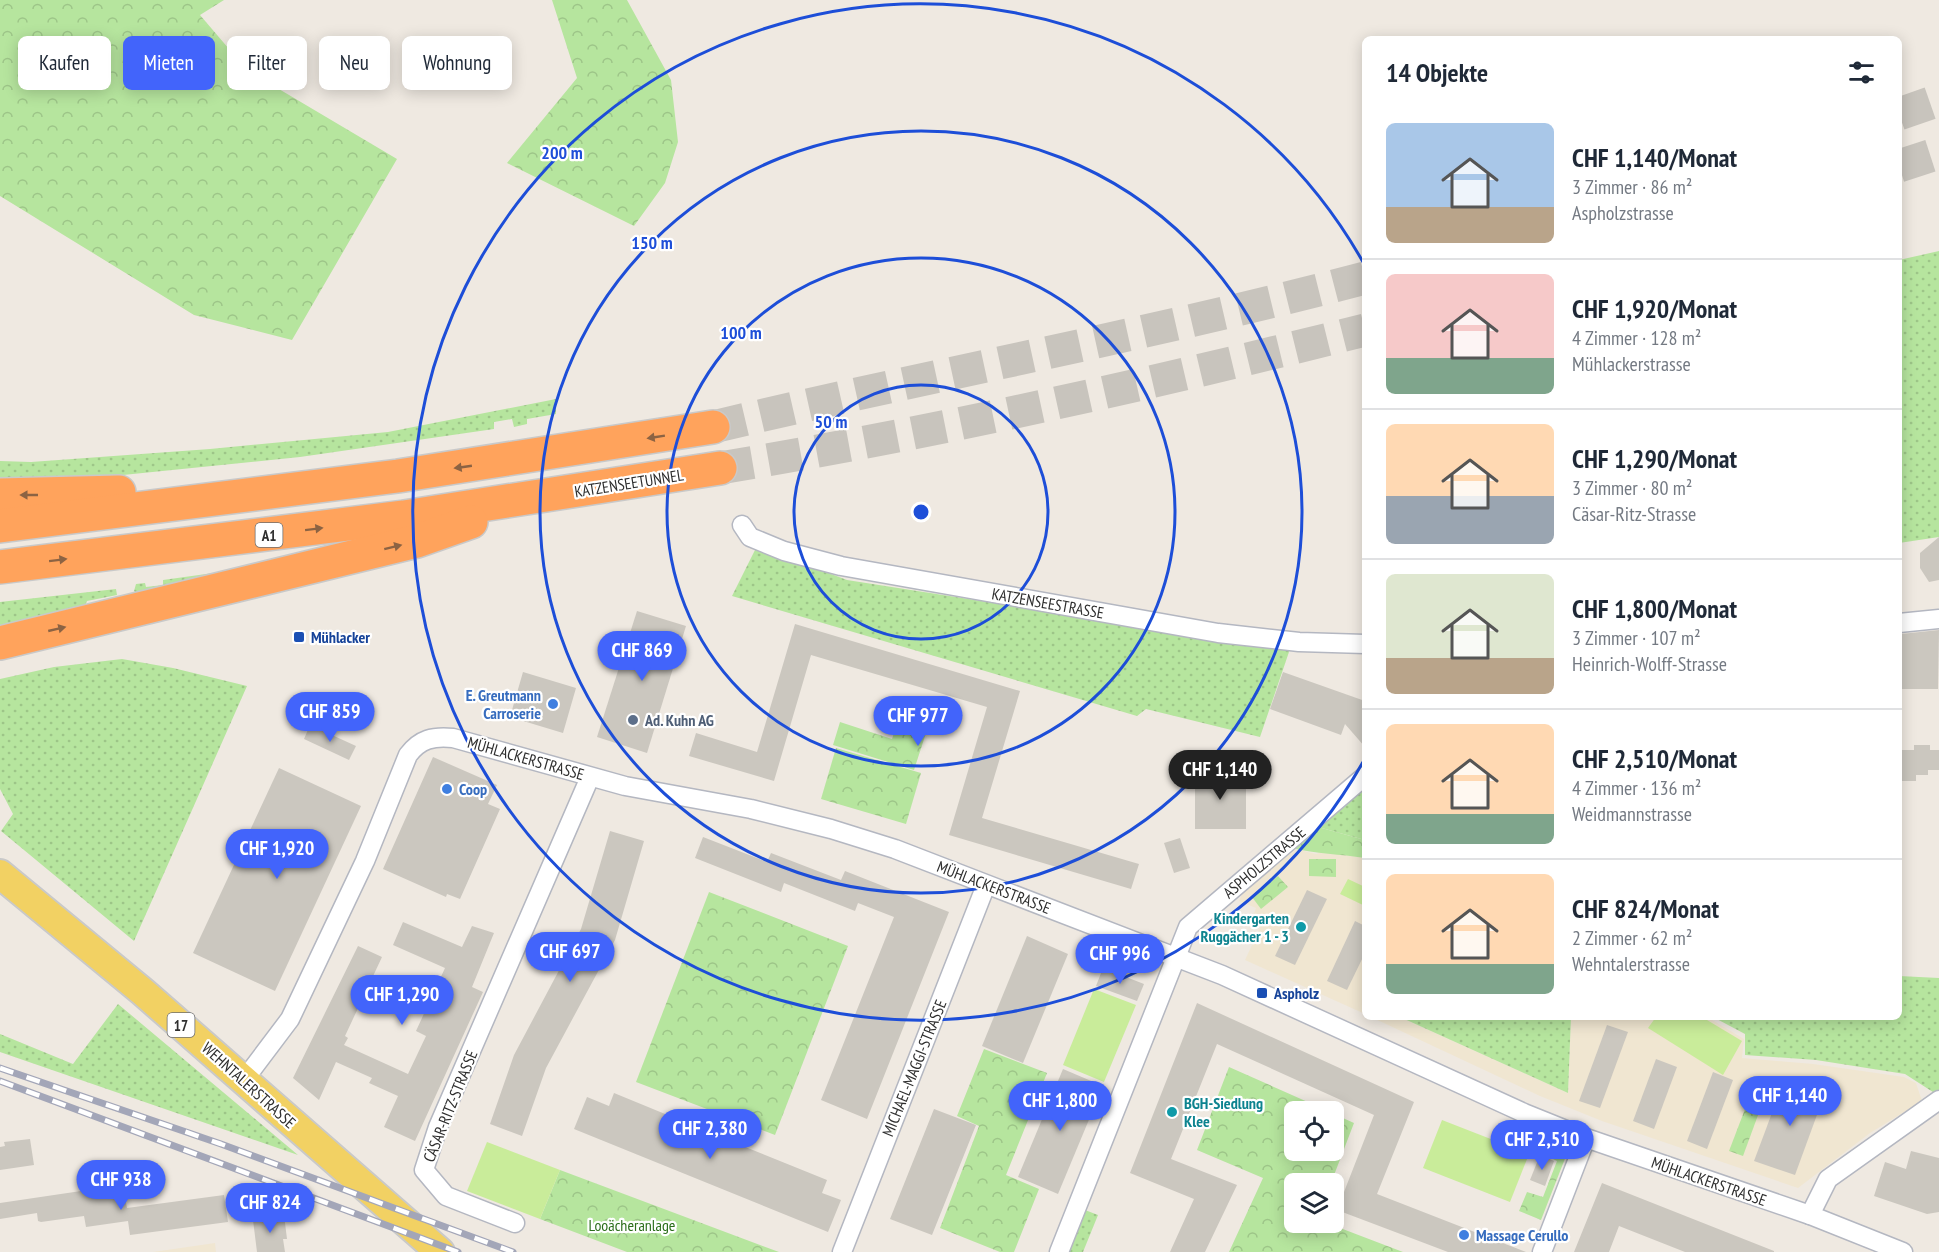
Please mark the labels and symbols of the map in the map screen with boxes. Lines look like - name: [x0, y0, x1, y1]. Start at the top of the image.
- text: 200 m: [541, 141, 583, 164]
- text: 150 m: [631, 231, 673, 254]
- text: 100 m: [720, 321, 762, 344]
- text: 50 m: [815, 410, 847, 433]
- one-way arrow: [646, 433, 665, 442]
- one-way arrow: [453, 462, 472, 471]
- street label: KATZENSEETUNNEL: [573, 464, 685, 501]
- one-way arrow: [19, 490, 38, 500]
- centre of rings: [911, 502, 931, 522]
- road number: A1: [256, 523, 282, 547]
- one-way arrow: [305, 524, 324, 534]
- one-way arrow: [384, 541, 402, 551]
- one-way arrow: [49, 555, 68, 565]
- street label: KATZENSEESTRASSE: [990, 583, 1106, 623]
- one-way arrow: [48, 624, 67, 633]
- place label: Mühlacker: [311, 627, 370, 647]
- marker: Mühlacker: [292, 630, 306, 644]
- pin: CHF 869: [587, 631, 697, 682]
- place label: E. Greutmann Carroserie: [466, 685, 541, 723]
- pin: CHF 859: [275, 692, 385, 743]
- pin: CHF 977: [863, 696, 973, 747]
- marker: E. Greutmann Carroserie: [546, 697, 560, 711]
- place label: Ad. Kuhn AG: [644, 710, 714, 730]
- marker: Ad. Kuhn AG: [626, 713, 640, 727]
- street label: MÜHLACKERSTRASSE: [465, 732, 587, 784]
- pin: CHF 1,140: [1151, 750, 1289, 801]
- place label: Coop: [459, 779, 487, 799]
- marker: Coop: [440, 782, 454, 796]
- street label: ASPHOLZSTRASSE: [1219, 822, 1309, 902]
- pin: CHF 1,920: [208, 829, 346, 880]
- street label: MÜHLACKERSTRASSE: [934, 856, 1054, 918]
- place label: Kindergarten Ruggächer 1 - 3: [1201, 908, 1289, 946]
- marker: Kindergarten Ruggächer 1 - 3: [1294, 920, 1308, 934]
- pin: CHF 697: [515, 932, 625, 983]
- pin: CHF 996: [1065, 934, 1175, 985]
- pin: CHF 1,290: [333, 975, 471, 1026]
- place label: Aspholz: [1273, 983, 1319, 1003]
- marker: Aspholz: [1255, 986, 1269, 1000]
- street label: MICHAEL-MAGGI-STRASSE: [877, 997, 951, 1139]
- road number: 17: [168, 1013, 195, 1037]
- street label: WEHNTALERSTRASSE: [198, 1038, 300, 1132]
- street label: CÄSAR-RITZ-STRASSE: [418, 1047, 482, 1165]
- pin: CHF 1,140: [1721, 1076, 1859, 1127]
- pin: CHF 1,800: [991, 1081, 1129, 1132]
- place label: BGH-Siedlung Klee: [1184, 1093, 1263, 1131]
- marker: BGH-Siedlung Klee: [1165, 1105, 1179, 1119]
- pin: CHF 2,380: [641, 1109, 779, 1160]
- pin: CHF 2,510: [1473, 1120, 1611, 1171]
- street label: MÜHLACKERSTRASSE: [1649, 1152, 1769, 1210]
- pin: CHF 938: [66, 1160, 176, 1211]
- pin: CHF 824: [215, 1183, 325, 1234]
- park label: Looächeranlage: [589, 1215, 675, 1235]
- place label: Massage Cerullo: [1476, 1225, 1568, 1245]
- marker: Massage Cerullo: [1457, 1228, 1471, 1242]

